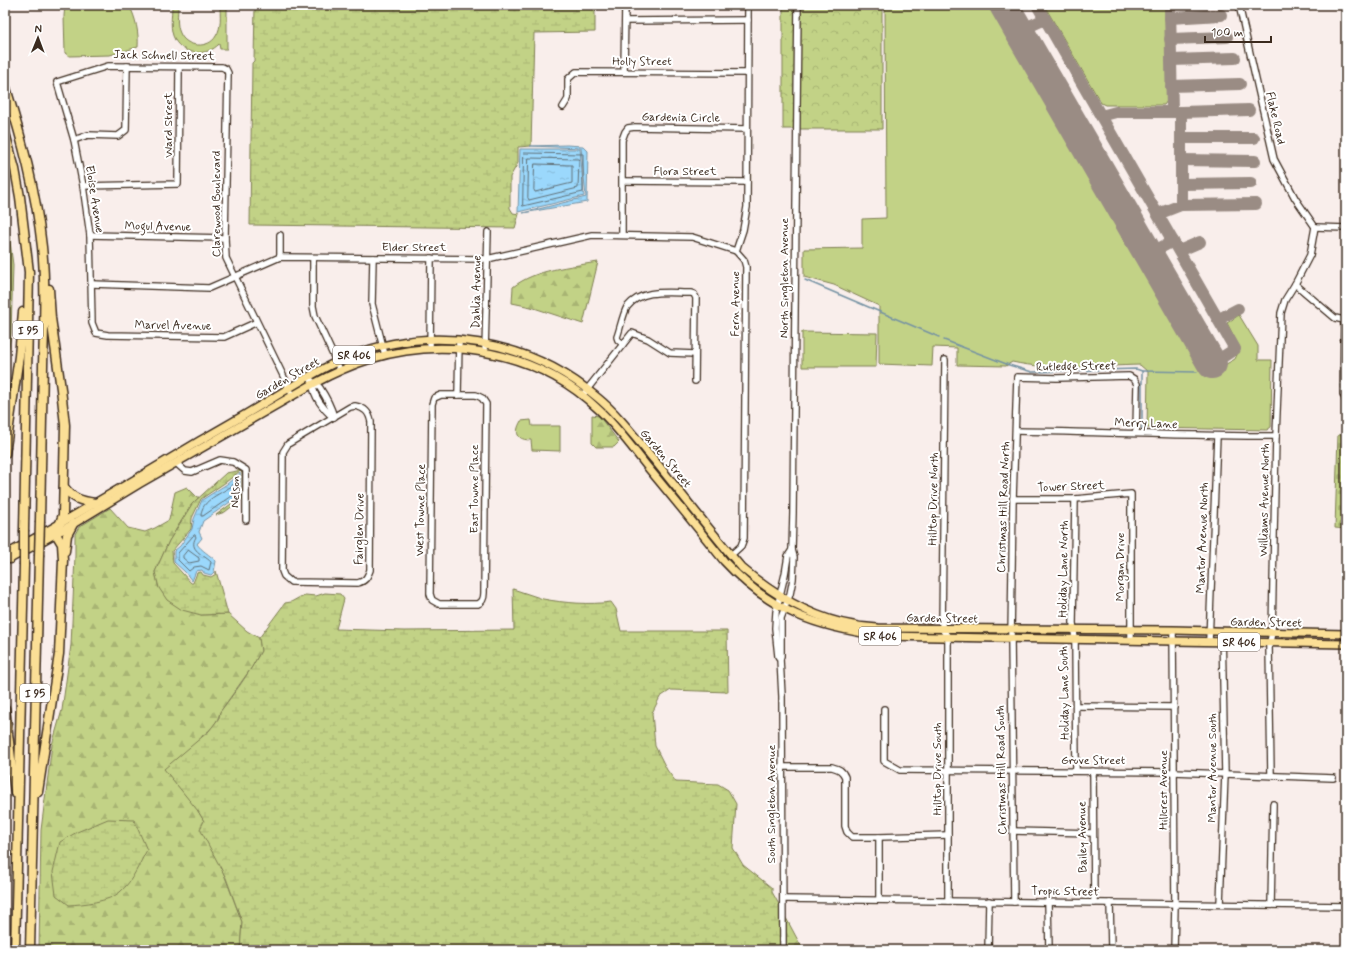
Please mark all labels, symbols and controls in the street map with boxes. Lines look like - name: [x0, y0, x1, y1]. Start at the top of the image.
- north arrow: [18, 18, 58, 58]
- scale bar: [1205, 18, 1271, 44]
- text: N: [34, 22, 42, 36]
- text: 100 m: [1211, 25, 1243, 41]
- street label: Jack Schnell Street: [113, 47, 215, 65]
- street label: Holly Street: [612, 54, 672, 70]
- street label: Flake Road: [1261, 90, 1289, 146]
- street label: Ward Street: [161, 92, 177, 158]
- street label: Gardenia Circle: [642, 109, 721, 127]
- street label: Clarewood Boulevard: [209, 151, 225, 257]
- street label: Eloise Avenue: [81, 164, 107, 234]
- street label: Flora Street: [653, 164, 717, 180]
- street label: Mogul Avenue: [124, 218, 192, 237]
- street label: North Singleton Avenue: [777, 218, 793, 338]
- street label: Elder Street: [382, 240, 446, 256]
- street label: Dahlia Avenue: [468, 255, 486, 329]
- street label: Fern Avenue: [728, 271, 744, 337]
- street label: Marvel Avenue: [134, 317, 212, 335]
- road number: I 95: [13, 321, 43, 339]
- road number: SR 406: [333, 346, 375, 364]
- street label: Garden Street: [252, 354, 323, 404]
- street label: Rutledge Street: [1036, 358, 1116, 377]
- street label: Merry Lane: [1114, 415, 1178, 433]
- street label: Garden Street: [636, 426, 695, 492]
- street label: Christmas Hill Road North: [994, 441, 1014, 573]
- street label: Williams Avenue North: [1256, 443, 1274, 557]
- street label: East Towne Place: [467, 444, 483, 534]
- street label: Hilltop Drive North: [925, 452, 943, 546]
- street label: West Towne Place: [412, 464, 430, 556]
- street label: Nelson: [228, 476, 244, 508]
- street label: Tower Street: [1037, 478, 1105, 496]
- street label: Mantor Avenue North: [1193, 482, 1213, 594]
- street label: Fairglen Drive: [351, 493, 369, 565]
- street label: Holiday Lane North: [1055, 520, 1073, 618]
- street label: Morgan Drive: [1113, 533, 1129, 601]
- street label: Garden Street: [906, 610, 979, 628]
- street label: Garden Street: [1230, 614, 1303, 632]
- road number: SR 406: [859, 627, 901, 645]
- road number: SR 406: [1218, 633, 1260, 651]
- street label: Holiday Lane South: [1056, 646, 1074, 740]
- road number: I 95: [20, 684, 50, 702]
- street label: Christmas Hill Road South: [993, 705, 1011, 835]
- street label: Mantor Avenue South: [1205, 713, 1221, 823]
- street label: Hilltop Drive South: [930, 722, 946, 816]
- street label: South Singleton Avenue: [764, 745, 780, 863]
- street label: Hillcrest Avenue: [1156, 750, 1172, 830]
- street label: Grove Street: [1061, 753, 1126, 769]
- street label: Bailey Avenue: [1074, 801, 1092, 873]
- street label: Tropic Street: [1031, 883, 1099, 901]

